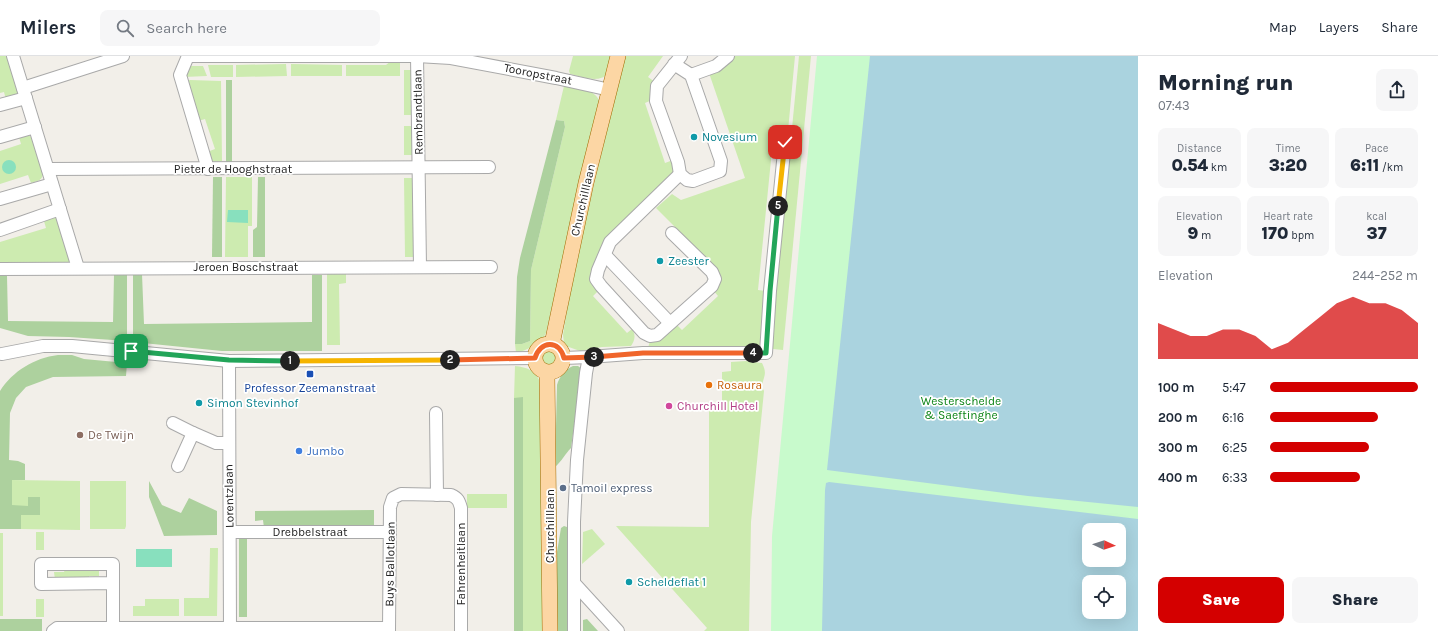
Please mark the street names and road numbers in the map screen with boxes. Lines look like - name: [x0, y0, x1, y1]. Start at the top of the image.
- street label: Tooropstraat: [503, 61, 574, 88]
- street label: Rembrandtlaan: [410, 69, 426, 155]
- street label: Pieter de Hooghstraat: [174, 162, 293, 176]
- street label: Churchilllaan: [568, 162, 598, 238]
- street label: Jeroen Boschstraat: [194, 260, 299, 274]
- street label: Lorentzlaan: [221, 464, 237, 528]
- street label: Churchilllaan: [543, 489, 557, 563]
- street label: Buys Ballotlaan: [382, 521, 398, 607]
- street label: Fahrenheitlaan: [454, 523, 468, 605]
- street label: Drebbelstraat: [272, 525, 348, 539]

